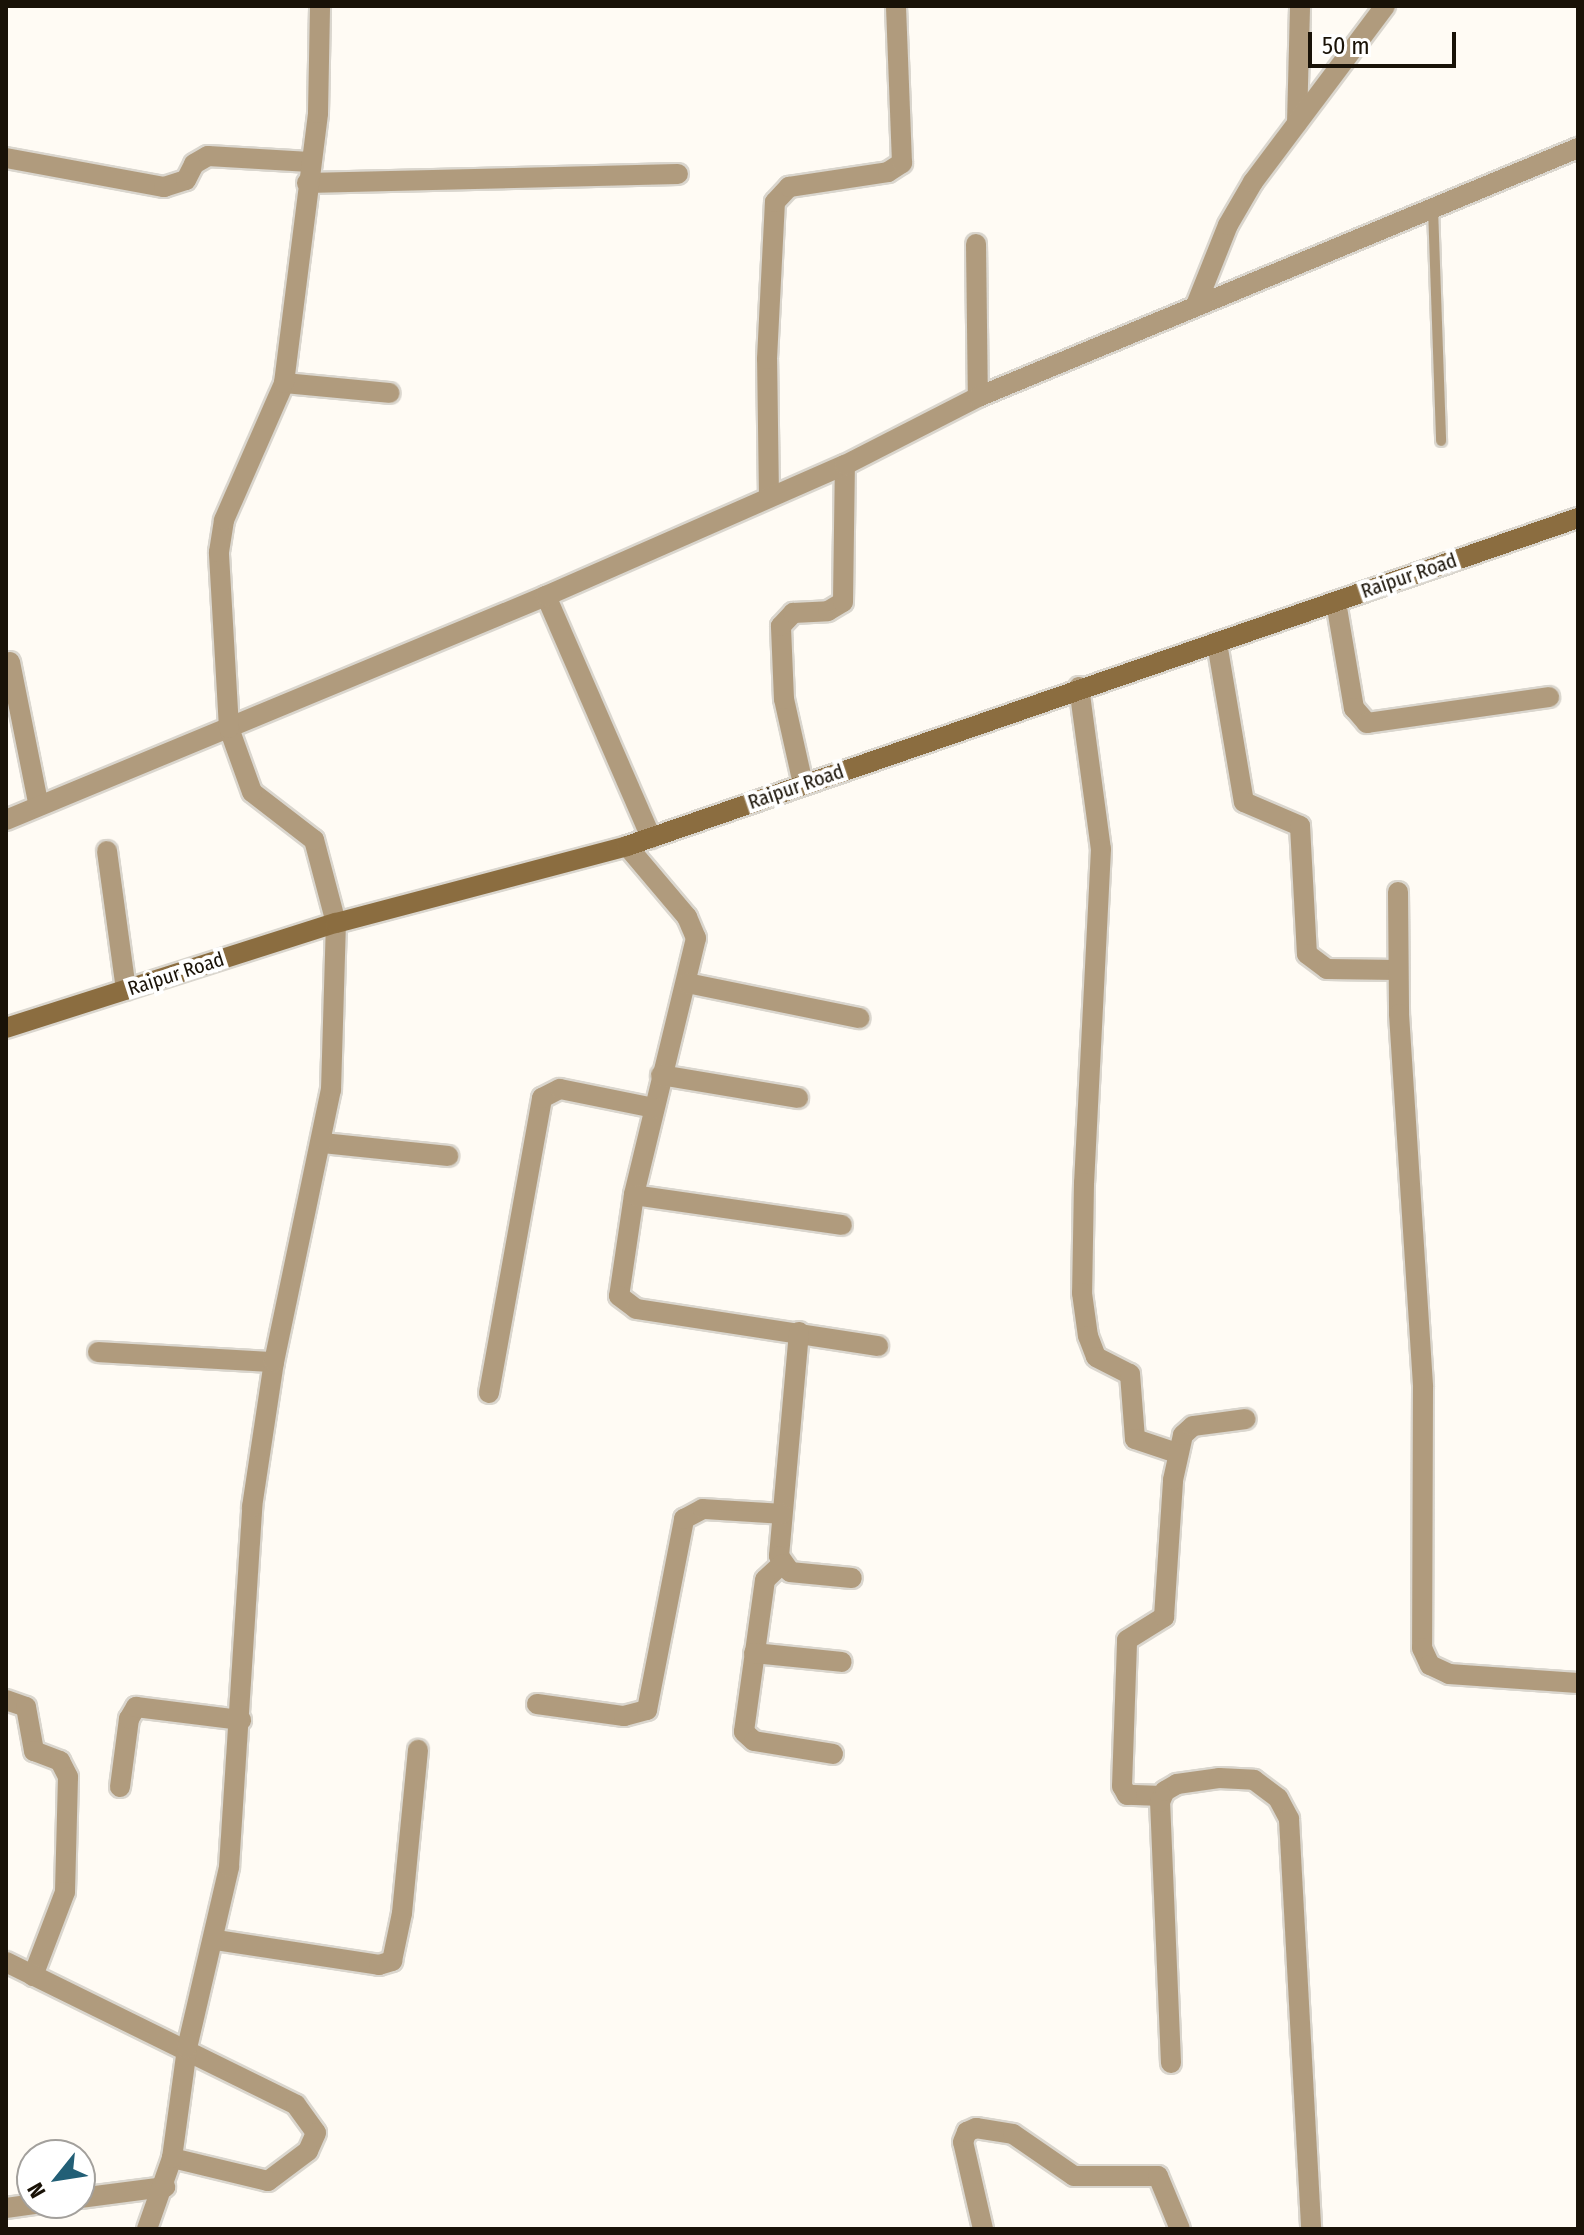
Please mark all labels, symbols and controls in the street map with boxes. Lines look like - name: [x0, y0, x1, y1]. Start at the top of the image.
- scale bar: [1312, 16, 1460, 66]
- text: 50 m: [1322, 32, 1370, 60]
- street label: Raipur Road: [1358, 548, 1460, 604]
- street label: Raipur Road: [745, 759, 847, 815]
- street label: Raipur Road: [125, 947, 227, 1001]
- north arrow: [16, 2139, 96, 2219]
- text: N: [22, 2178, 52, 2203]

